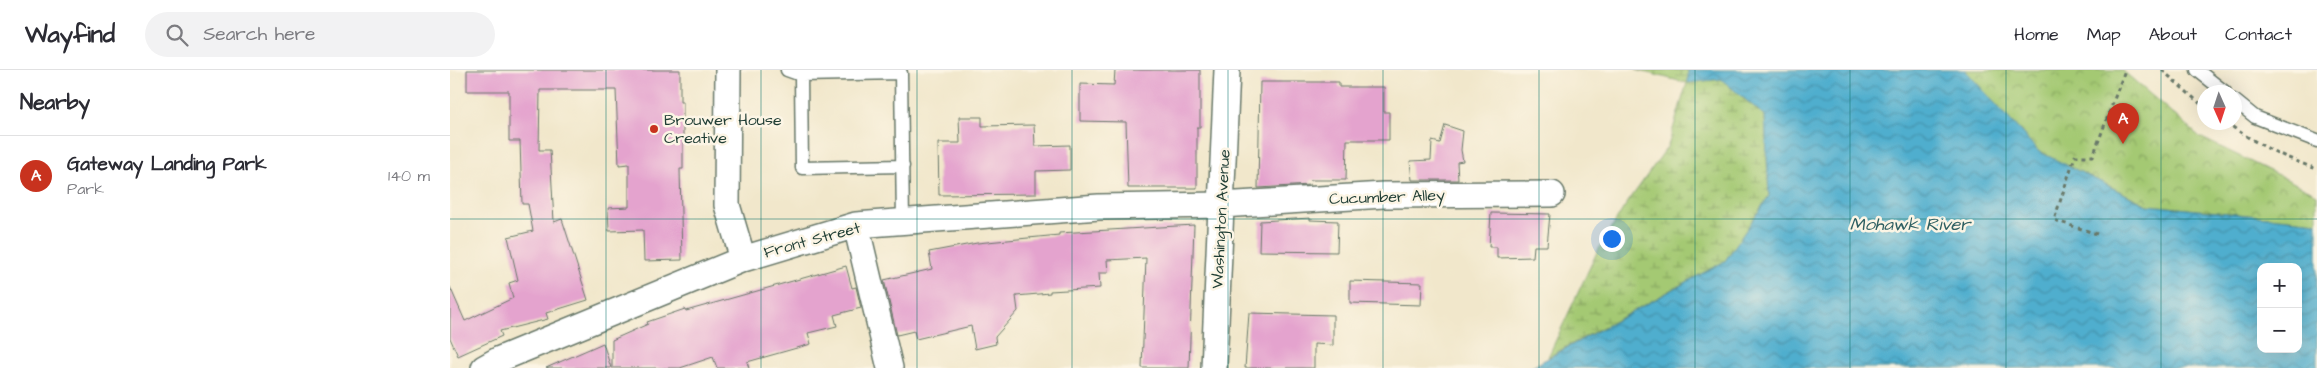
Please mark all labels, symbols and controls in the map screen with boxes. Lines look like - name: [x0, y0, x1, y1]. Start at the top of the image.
- search box: [145, 12, 495, 57]
- text: Wayfind: [25, 18, 115, 52]
- icon: search: [163, 21, 191, 49]
- text: Search here: [203, 21, 315, 48]
- text: Home: [2014, 22, 2059, 47]
- text: Map: [2087, 22, 2121, 47]
- text: About: [2149, 22, 2197, 47]
- text: Contact: [2225, 22, 2292, 47]
- north arrow: [2197, 85, 2242, 130]
- text: Nearby: [20, 88, 90, 117]
- pin: A: [2107, 103, 2139, 144]
- place label: Brouwer House Creative: [664, 109, 782, 149]
- marker: Brouwer House Creative: [648, 123, 660, 135]
- street label: Washington Avenue: [1206, 148, 1237, 289]
- text: Gateway Landing Park: [67, 151, 267, 178]
- text: A: [31, 165, 41, 187]
- text: 140 m: [388, 165, 430, 187]
- text: Park: [67, 178, 104, 200]
- street label: Cucumber Alley: [1329, 184, 1445, 211]
- water label: Mohawk River: [1850, 212, 1972, 237]
- street label: Front Street: [761, 216, 863, 263]
- your location: [1599, 226, 1625, 252]
- map controls: [2257, 263, 2302, 353]
- button: +: [2257, 263, 2302, 308]
- button: −: [2257, 308, 2302, 353]

